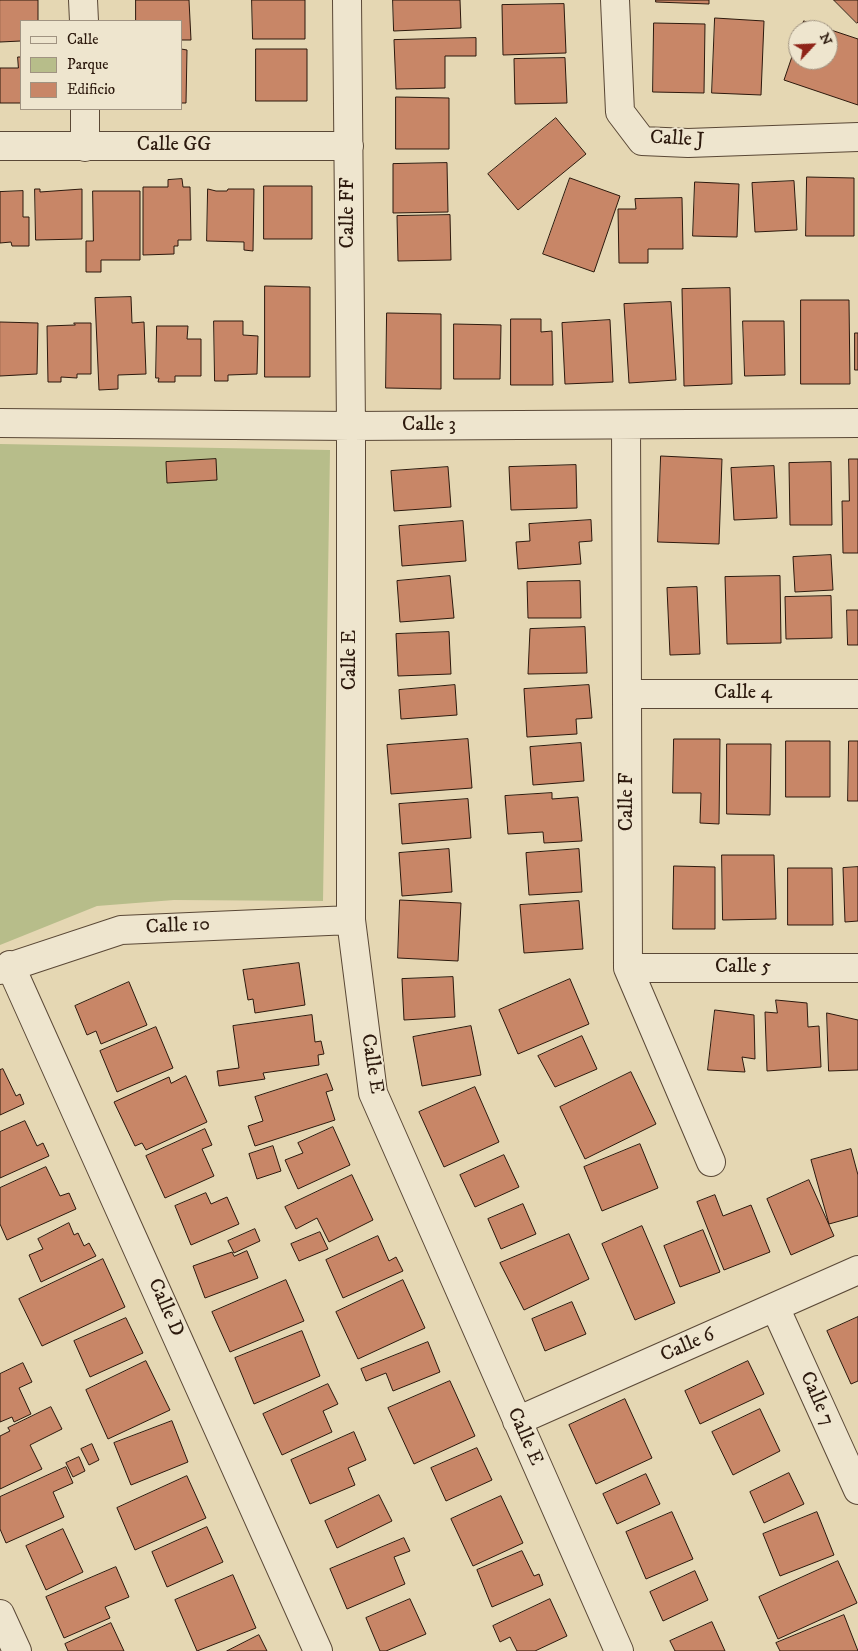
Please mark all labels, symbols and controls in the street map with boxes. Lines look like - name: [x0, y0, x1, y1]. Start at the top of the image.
- legend: [20, 20, 182, 110]
- north arrow: [788, 20, 838, 70]
- text: Calle: [67, 30, 99, 49]
- text: N: [815, 30, 836, 48]
- text: Parque: [67, 55, 108, 74]
- text: Edificio: [67, 80, 115, 99]
- street label: Calle J: [649, 127, 705, 153]
- street label: Calle GG: [137, 134, 211, 158]
- street label: Calle FF: [337, 178, 361, 248]
- street label: Calle 3: [402, 414, 456, 438]
- street label: Calle E: [339, 630, 363, 690]
- street label: Calle 4: [714, 682, 772, 706]
- street label: Calle F: [616, 773, 640, 831]
- street label: Calle 10: [145, 913, 211, 941]
- street label: Calle 5: [715, 956, 771, 980]
- street label: Calle E: [354, 1032, 388, 1096]
- street label: Calle D: [142, 1275, 188, 1341]
- street label: Calle 6: [657, 1324, 719, 1368]
- street label: Calle 7: [793, 1368, 839, 1430]
- street label: Calle E: [501, 1404, 547, 1470]

